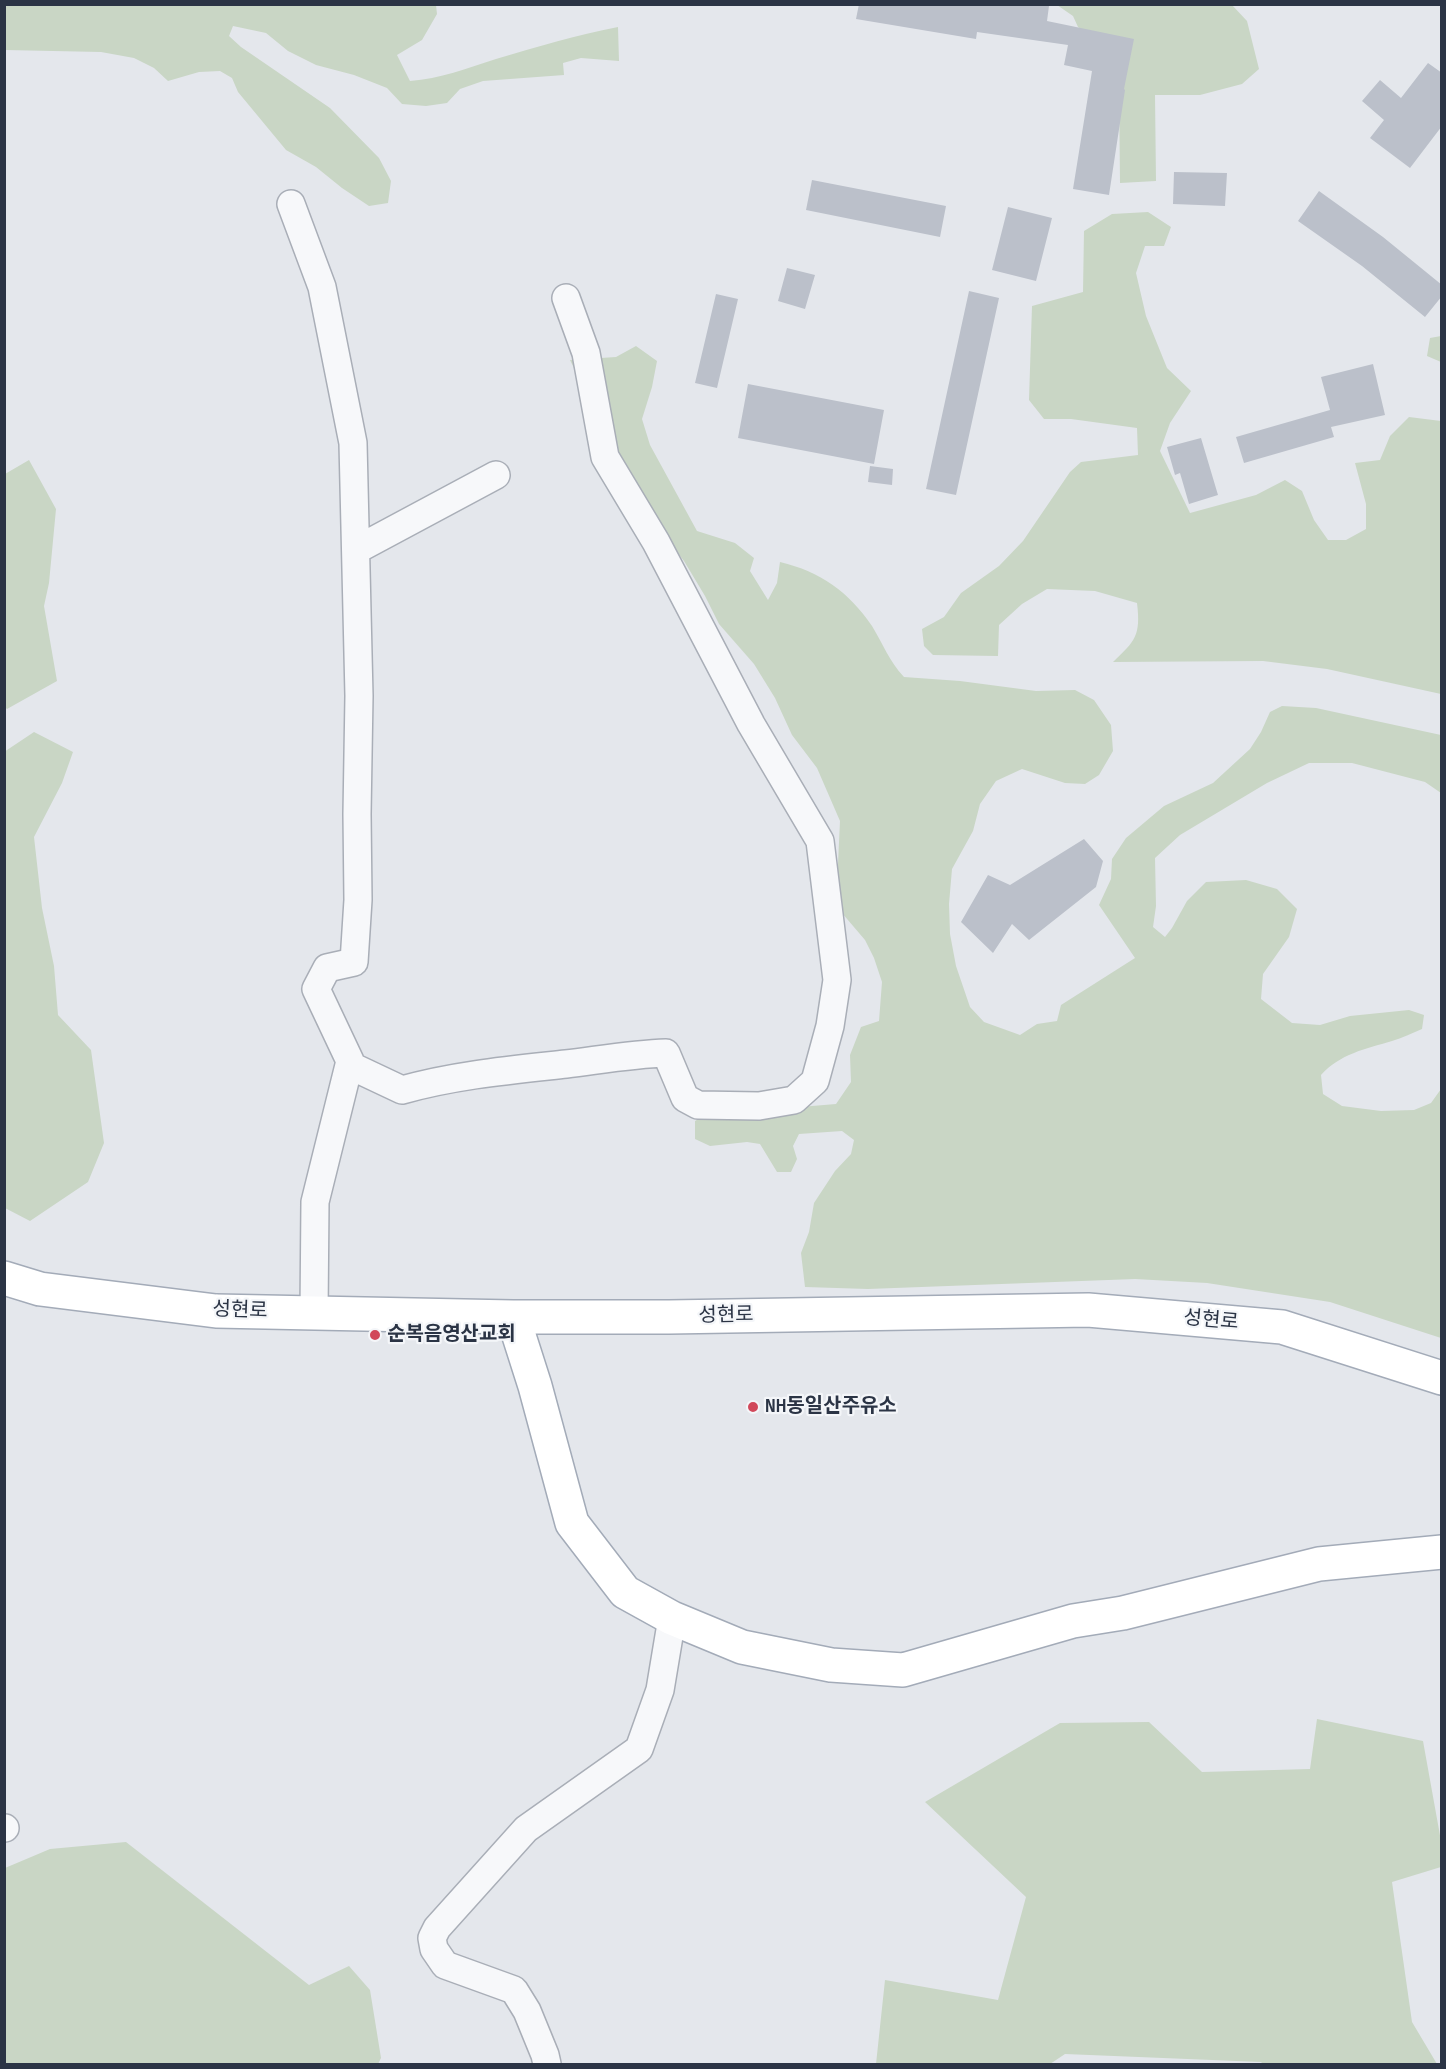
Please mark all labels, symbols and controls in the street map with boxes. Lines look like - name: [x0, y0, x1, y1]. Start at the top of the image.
- street label: 성현로: [212, 1298, 268, 1324]
- street label: 성현로: [698, 1304, 754, 1328]
- street label: 성현로: [1182, 1307, 1240, 1335]
- place label: 순복음영산교회: [387, 1323, 516, 1347]
- marker: 순복음영산교회: [368, 1328, 382, 1342]
- place label: NH동일산주유소: [765, 1395, 897, 1419]
- marker: NH동일산주유소: [746, 1400, 760, 1414]

